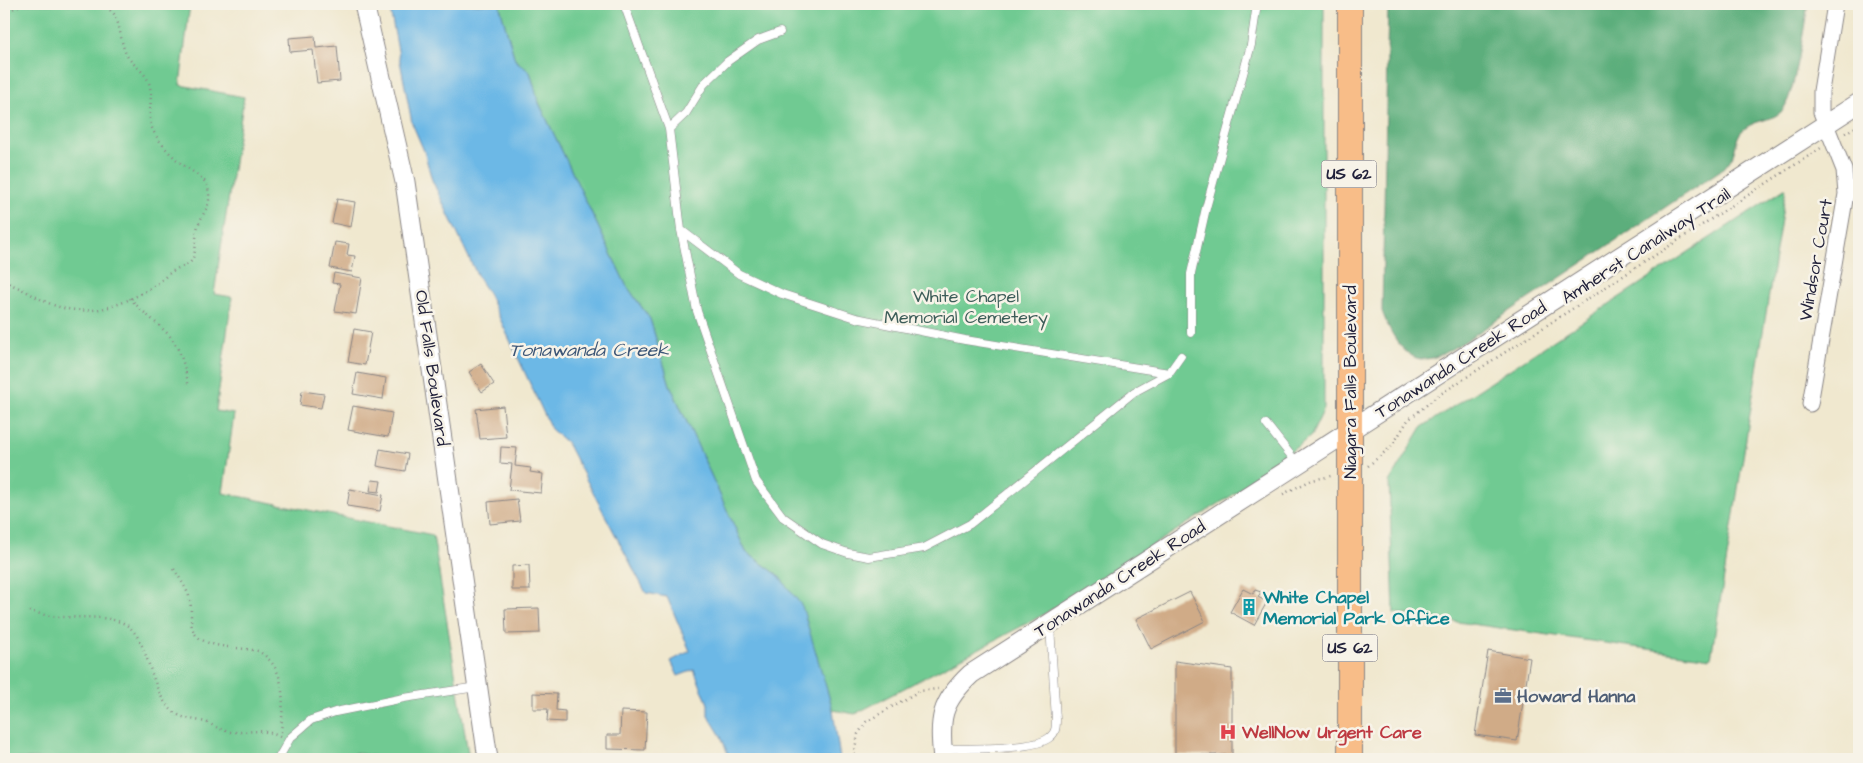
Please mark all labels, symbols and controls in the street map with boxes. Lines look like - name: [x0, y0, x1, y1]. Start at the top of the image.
- road number: US 62: [1322, 160, 1376, 188]
- street label: Amherst Canalway Trail: [1556, 182, 1736, 311]
- street label: Windsor Court: [1793, 196, 1839, 323]
- park label: White Chapel Memorial Cemetery: [884, 284, 1048, 331]
- street label: Niagara Falls Boulevard: [1338, 285, 1364, 479]
- street label: Old Falls Boulevard: [409, 288, 455, 448]
- street label: Tonawanda Creek Road: [1371, 295, 1551, 425]
- water label: Tonawanda Creek: [509, 337, 669, 364]
- street label: Tonawanda Creek Road: [1030, 514, 1210, 644]
- place label: White Chapel Memorial Park Office: [1262, 585, 1450, 631]
- building icon: White Chapel Memorial Park Office: [1239, 597, 1259, 617]
- road number: US 62: [1322, 634, 1378, 661]
- place label: Howard Hanna: [1517, 684, 1636, 709]
- office icon: Howard Hanna: [1493, 686, 1513, 706]
- place label: WellNow Urgent Care: [1241, 720, 1422, 746]
- hospital icon: WellNow Urgent Care: [1218, 722, 1238, 742]

